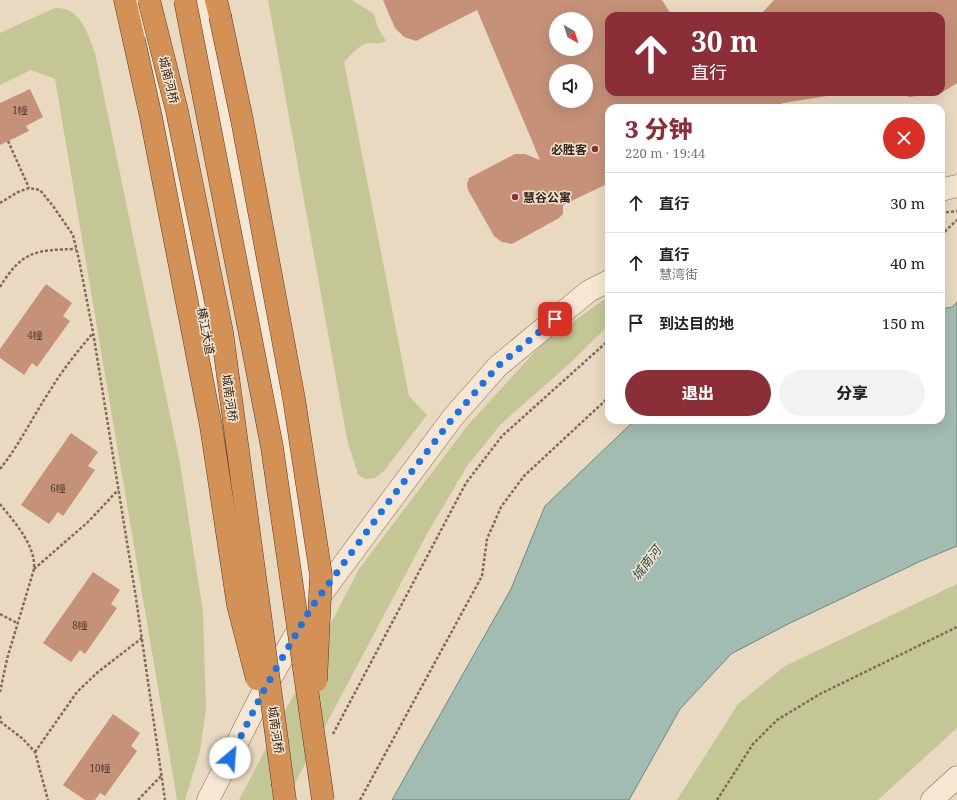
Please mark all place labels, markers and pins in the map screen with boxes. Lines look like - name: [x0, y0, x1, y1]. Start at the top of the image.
- place label: 必胜客: [551, 141, 587, 158]
- marker: 必胜客: [590, 144, 600, 154]
- place label: 慧谷公寓: [523, 189, 571, 206]
- marker: 慧谷公寓: [510, 192, 520, 202]
- pin: [538, 302, 572, 336]

